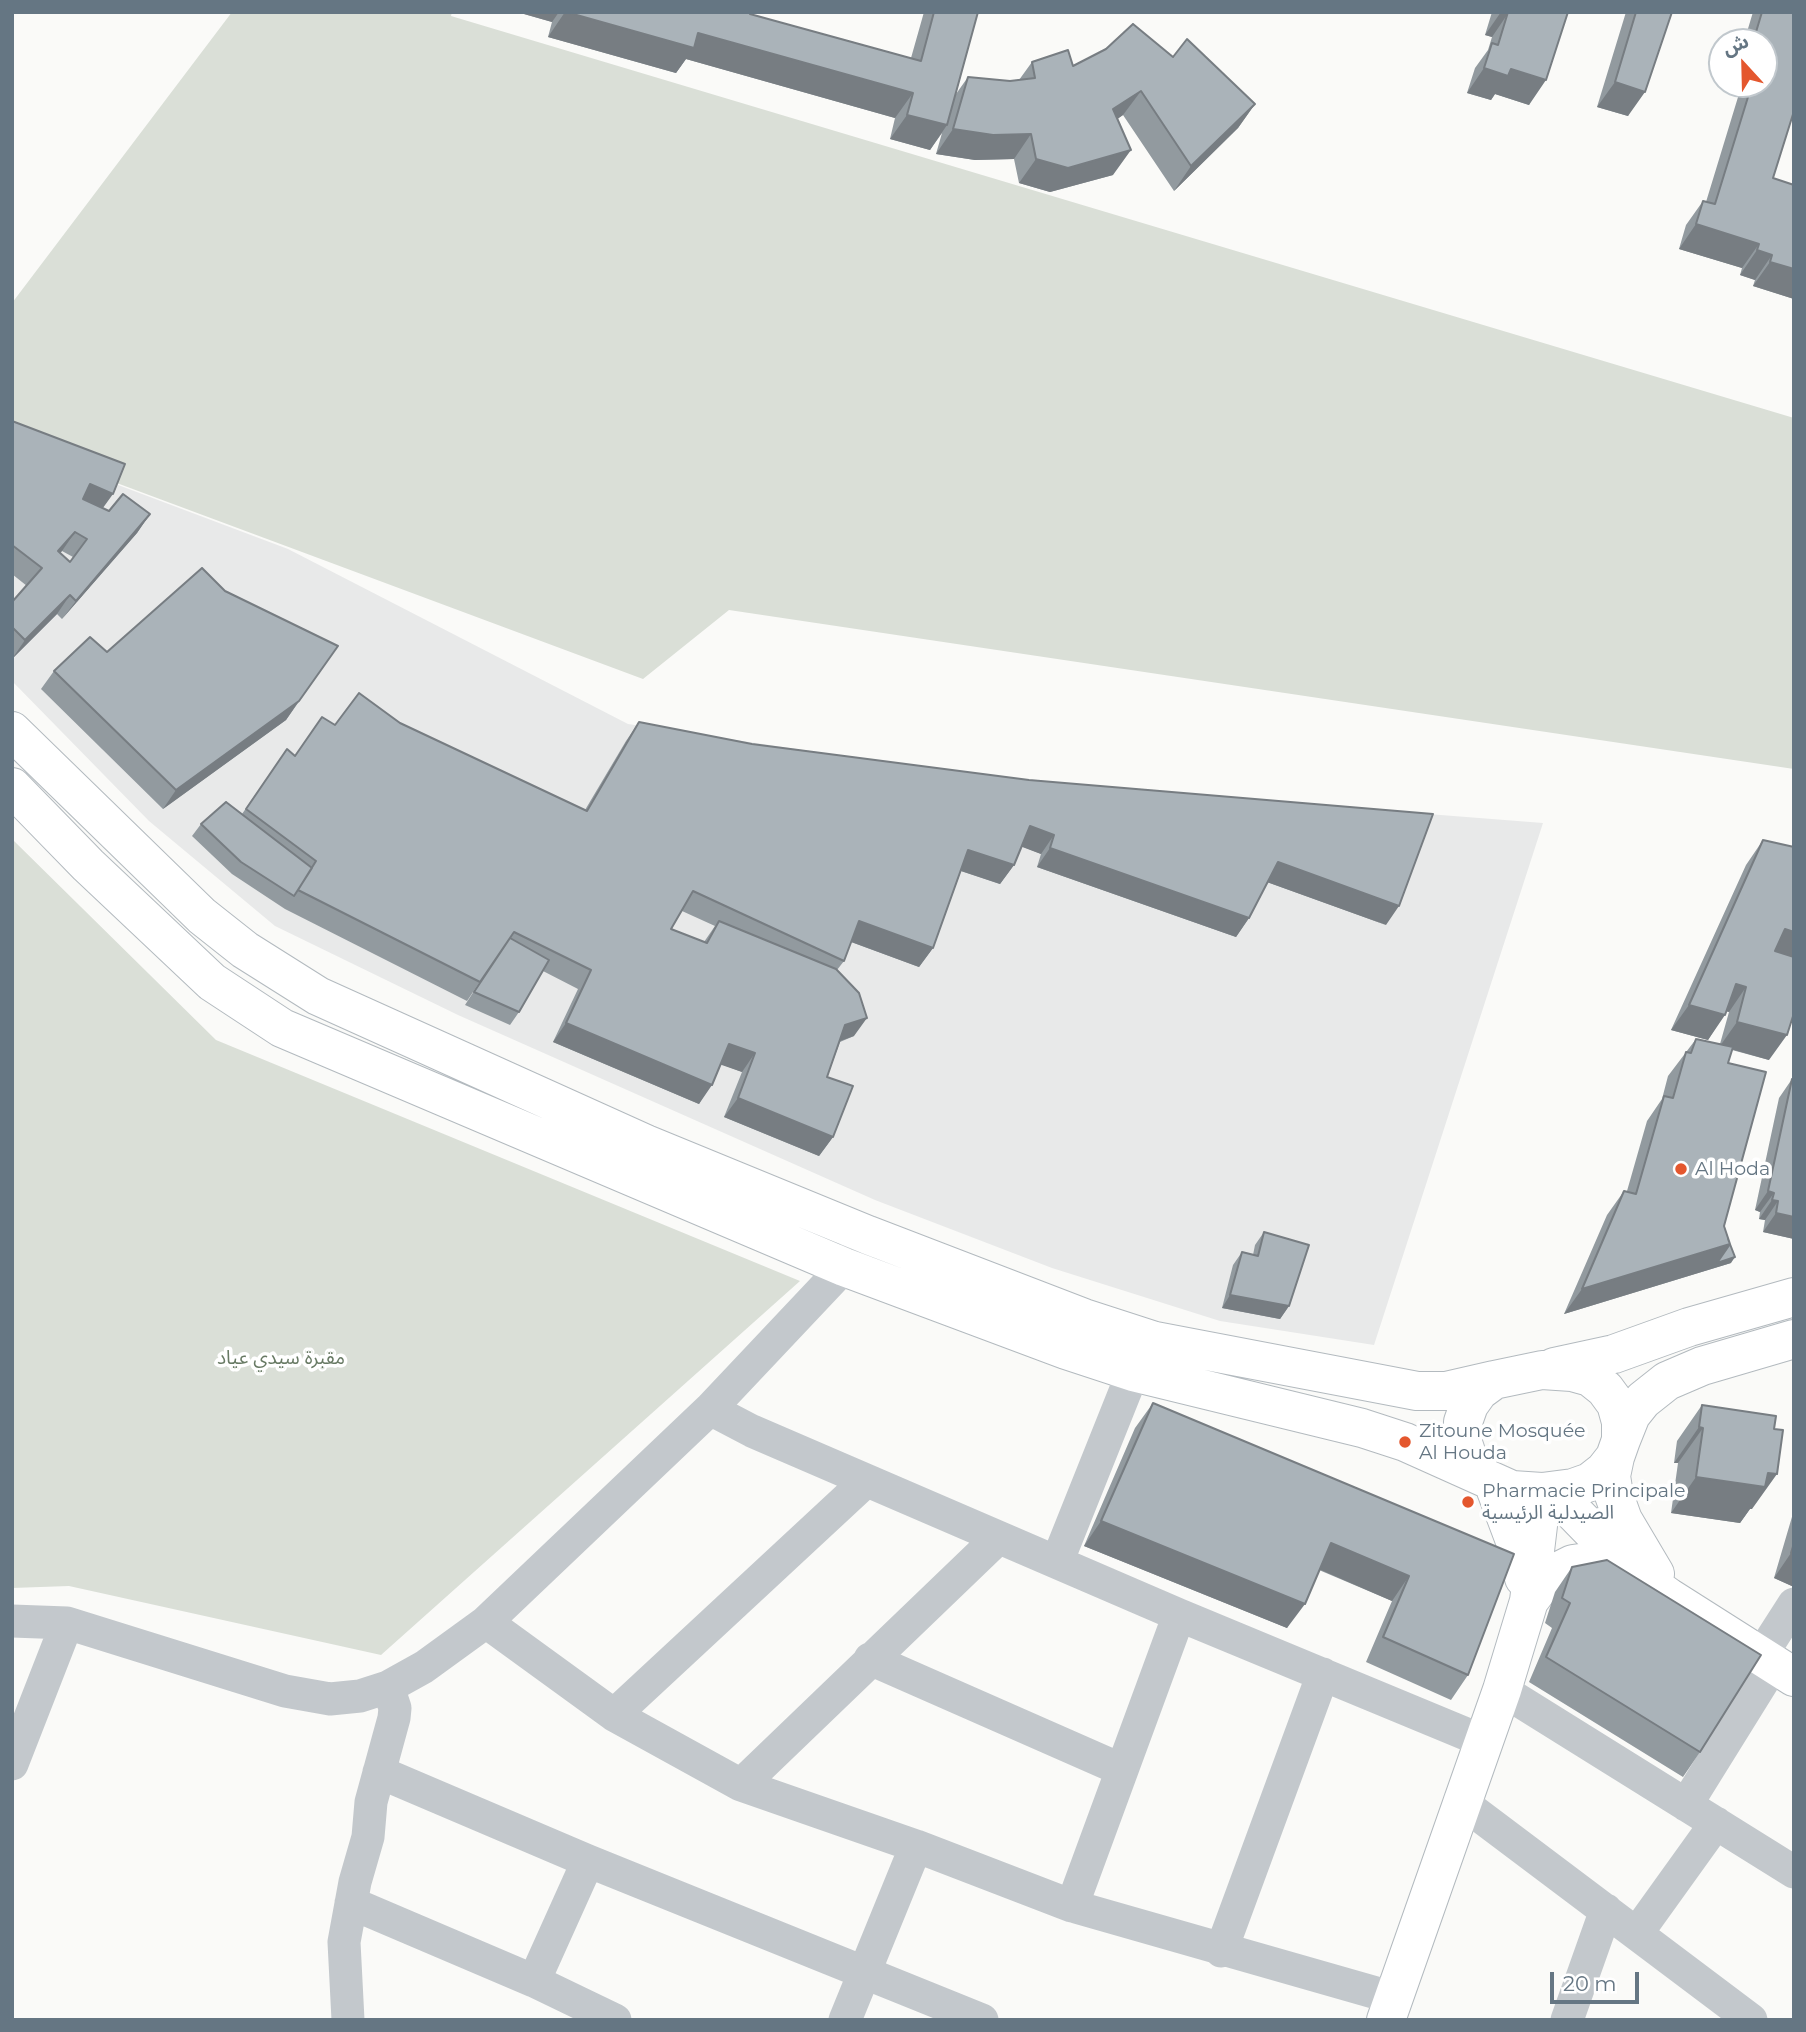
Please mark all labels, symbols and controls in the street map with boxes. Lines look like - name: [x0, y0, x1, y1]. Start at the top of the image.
- north arrow: [1708, 28, 1778, 98]
- text: ش: [1719, 29, 1752, 60]
- place label: Al Hoda: [1695, 1158, 1770, 1180]
- marker: Al Hoda: [1673, 1161, 1689, 1177]
- park label: مقبرة سيدي عياد: [217, 1347, 345, 1369]
- place label: Zitoune Mosquée Al Houda: [1419, 1420, 1586, 1464]
- marker: Zitoune Mosquée Al Houda: [1397, 1434, 1413, 1450]
- place label: Pharmacie Principale الصيدلية الرئيسية: [1482, 1480, 1686, 1524]
- marker: Pharmacie Principale الصيدلية الرئيسية: [1460, 1494, 1476, 1510]
- scale bar: [1554, 1958, 1643, 2002]
- text: 20 m: [1563, 1971, 1617, 1996]

